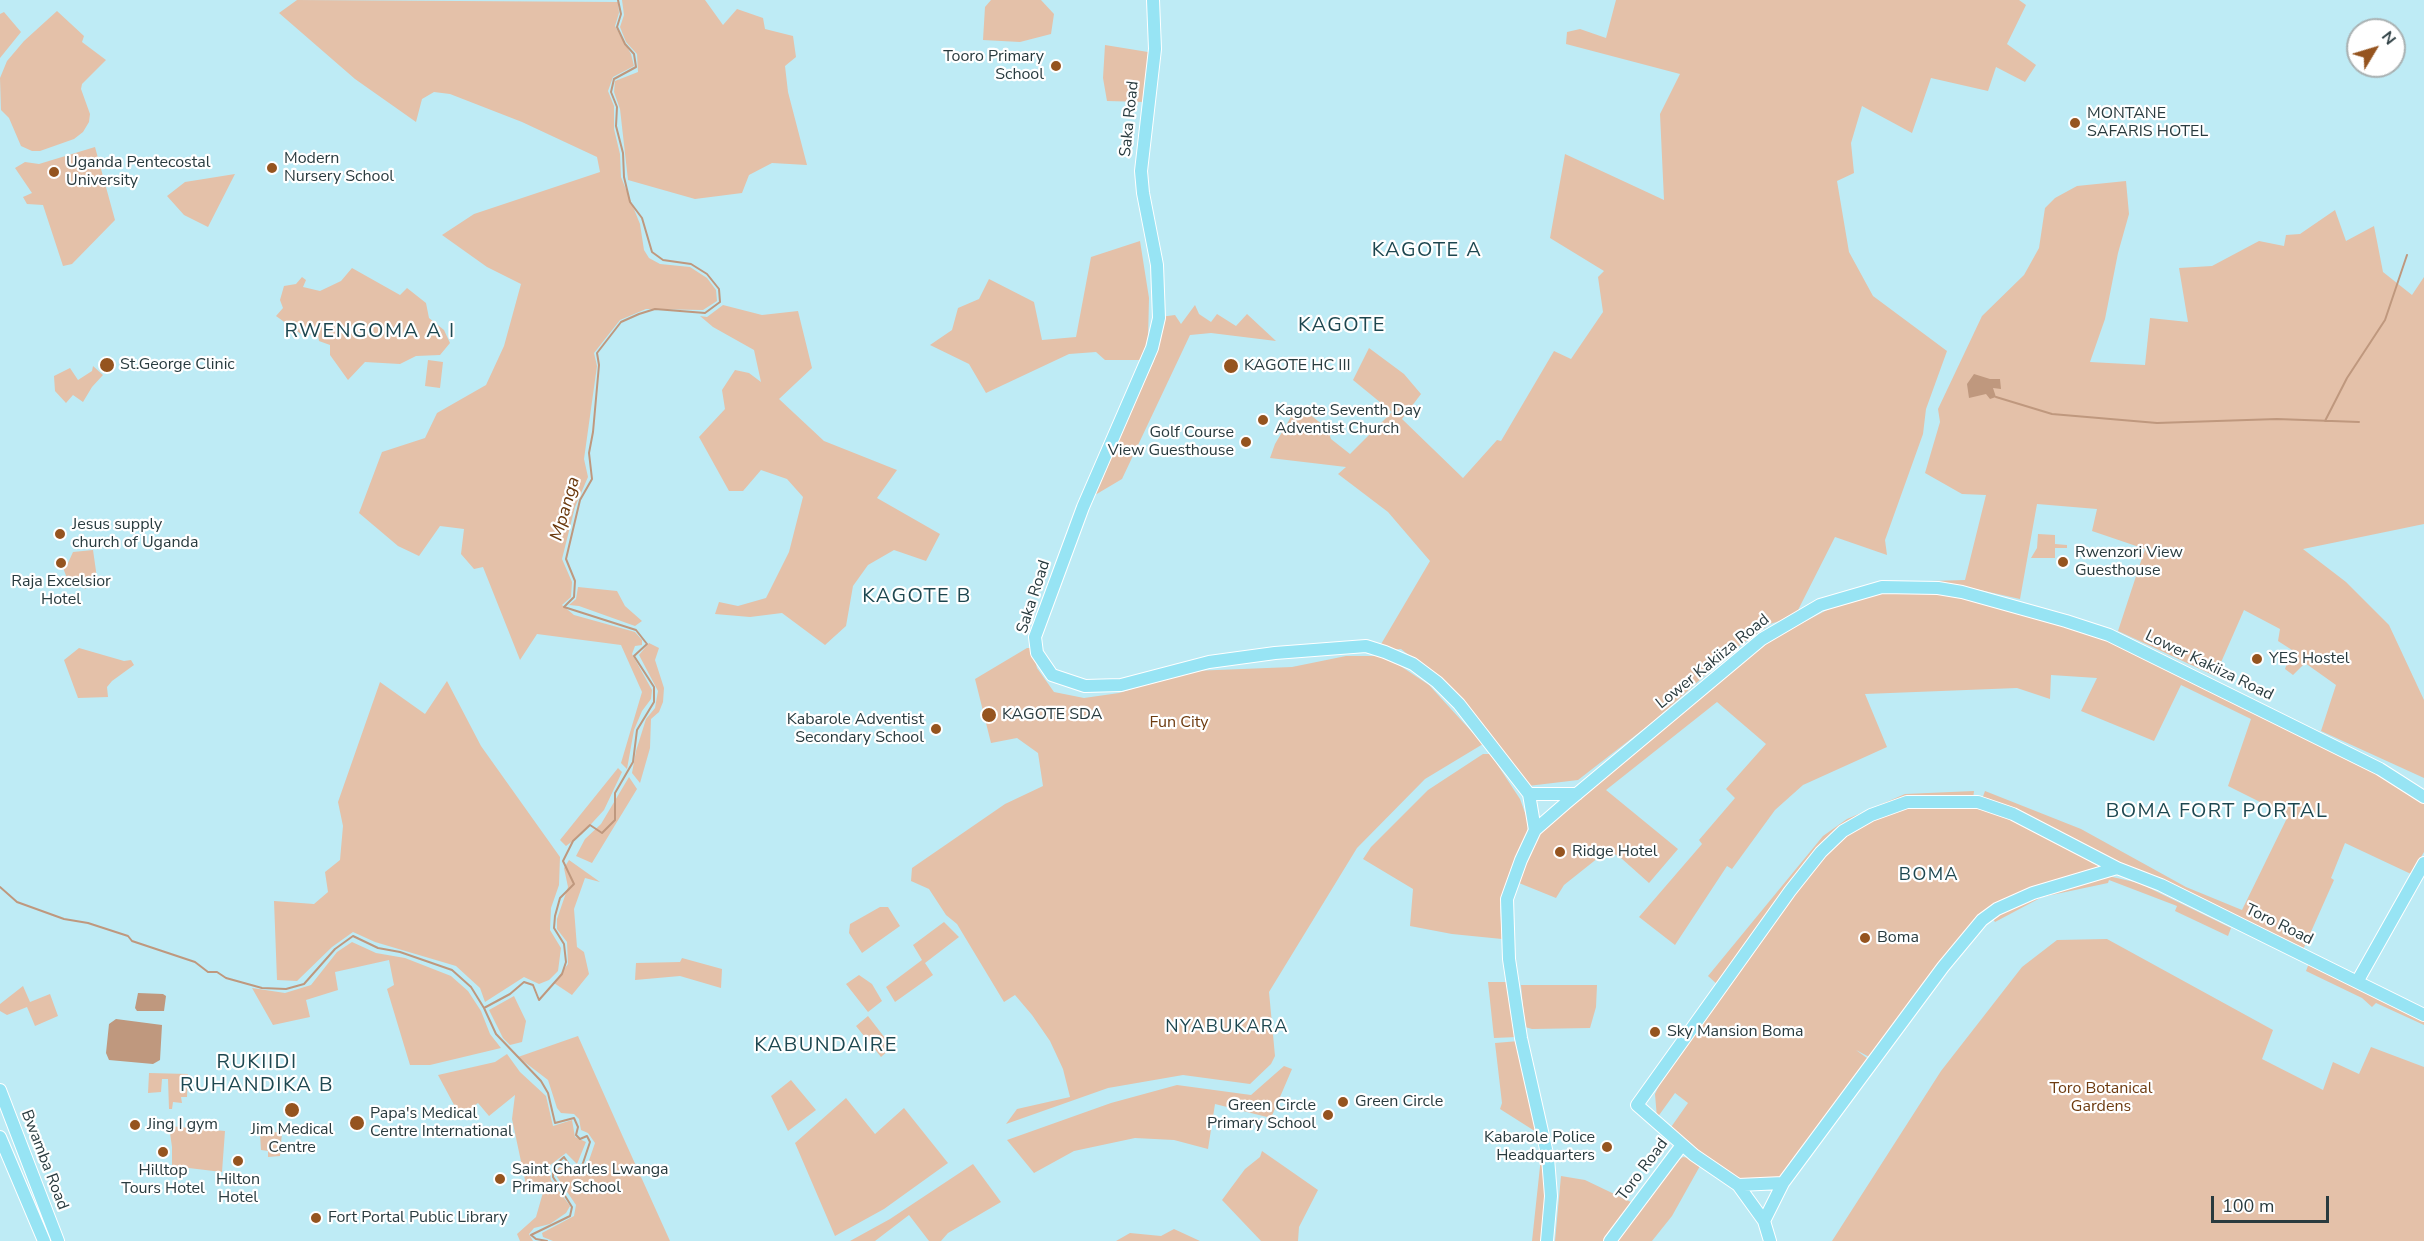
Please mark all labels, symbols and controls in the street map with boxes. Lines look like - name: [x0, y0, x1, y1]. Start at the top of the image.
- north arrow: [2346, 18, 2406, 78]
- text: N: [2376, 27, 2401, 50]
- place label: Tooro Primary School: [943, 47, 1044, 85]
- marker: Tooro Primary School: [1049, 59, 1063, 73]
- street label: Saka Road: [1116, 80, 1144, 158]
- place label: MONTANE SAFARIS HOTEL: [2087, 104, 2208, 142]
- marker: MONTANE SAFARIS HOTEL: [2068, 116, 2082, 130]
- place label: Modern Nursery School: [284, 149, 394, 187]
- place label: Uganda Pentecostal University: [66, 153, 210, 191]
- marker: Modern Nursery School: [265, 161, 279, 175]
- marker: Uganda Pentecostal University: [47, 165, 61, 179]
- district label: KAGOTE A: [1372, 239, 1482, 263]
- district label: KAGOTE: [1298, 314, 1386, 338]
- district label: RWENGOMA A I: [284, 320, 456, 344]
- place label: St.George Clinic: [120, 355, 235, 375]
- marker: St.George Clinic: [98, 356, 116, 374]
- place label: KAGOTE HC III: [1244, 356, 1351, 376]
- marker: KAGOTE HC III: [1222, 357, 1240, 375]
- place label: Kagote Seventh Day Adventist Church: [1275, 401, 1421, 439]
- marker: Kagote Seventh Day Adventist Church: [1256, 413, 1270, 427]
- place label: Golf Course View Guesthouse: [1108, 423, 1234, 461]
- marker: Golf Course View Guesthouse: [1239, 435, 1253, 449]
- water label: Mpanga: [547, 474, 585, 544]
- place label: Jesus supply church of Uganda: [72, 515, 198, 553]
- marker: Jesus supply church of Uganda: [53, 527, 67, 541]
- place label: Rwenzori View Guesthouse: [2075, 543, 2183, 581]
- marker: Rwenzori View Guesthouse: [2056, 555, 2070, 569]
- marker: Raja Excelsior Hotel: [54, 556, 68, 570]
- street label: Saka Road: [1013, 558, 1055, 636]
- place label: Raja Excelsior Hotel: [11, 572, 111, 610]
- district label: KAGOTE B: [862, 585, 972, 609]
- street label: Lower Kakiiza Road: [1653, 610, 1773, 714]
- street label: Lower Kakiiza Road: [2142, 627, 2276, 705]
- place label: YES Hostel: [2269, 649, 2349, 669]
- marker: YES Hostel: [2250, 652, 2264, 666]
- place label: KAGOTE SDA: [1002, 705, 1102, 725]
- marker: KAGOTE SDA: [980, 706, 998, 724]
- place label: Kabarole Adventist Secondary School: [787, 710, 924, 748]
- park label: Fun City: [1149, 713, 1209, 733]
- marker: Kabarole Adventist Secondary School: [929, 722, 943, 736]
- district label: BOMA FORT PORTAL: [2106, 800, 2328, 824]
- place label: Ridge Hotel: [1572, 842, 1658, 862]
- marker: Ridge Hotel: [1553, 845, 1567, 859]
- district label: BOMA: [1899, 865, 1959, 887]
- street label: Toro Road: [2242, 900, 2316, 950]
- place label: Boma: [1877, 928, 1919, 948]
- marker: Boma: [1858, 931, 1872, 945]
- district label: NYABUKARA: [1165, 1017, 1289, 1039]
- place label: Sky Mansion Boma: [1667, 1022, 1804, 1042]
- marker: Sky Mansion Boma: [1648, 1025, 1662, 1039]
- district label: KABUNDAIRE: [754, 1034, 898, 1058]
- district label: RUKIIDI RUHANDIKA B: [180, 1051, 334, 1098]
- park label: Toro Botanical Gardens: [2049, 1079, 2153, 1117]
- place label: Green Circle: [1355, 1092, 1443, 1112]
- marker: Green Circle: [1336, 1095, 1350, 1109]
- place label: Green Circle Primary School: [1207, 1096, 1316, 1134]
- marker: Jim Medical Centre: [283, 1101, 301, 1119]
- place label: Papa's Medical Centre International: [370, 1104, 513, 1142]
- street label: Bwamba Road: [16, 1107, 72, 1213]
- marker: Green Circle Primary School: [1321, 1108, 1335, 1122]
- marker: Papa's Medical Centre International: [348, 1114, 366, 1132]
- place label: Jing I gym: [147, 1115, 218, 1135]
- marker: Jing I gym: [128, 1118, 142, 1132]
- place label: Jim Medical Centre: [251, 1120, 333, 1158]
- place label: Kabarole Police Headquarters: [1484, 1128, 1595, 1166]
- street label: Toro Road: [1613, 1135, 1673, 1205]
- marker: Kabarole Police Headquarters: [1600, 1140, 1614, 1154]
- marker: Hilltop Tours Hotel: [156, 1145, 170, 1159]
- marker: Hilton Hotel: [231, 1154, 245, 1168]
- place label: Saint Charles Lwanga Primary School: [512, 1160, 669, 1198]
- place label: Hilltop Tours Hotel: [121, 1161, 205, 1199]
- place label: Hilton Hotel: [216, 1170, 260, 1208]
- marker: Saint Charles Lwanga Primary School: [493, 1172, 507, 1186]
- scale bar: [2214, 1184, 2332, 1222]
- text: 100 m: [2222, 1194, 2274, 1218]
- place label: Fort Portal Public Library: [328, 1208, 508, 1228]
- marker: Fort Portal Public Library: [309, 1211, 323, 1225]

